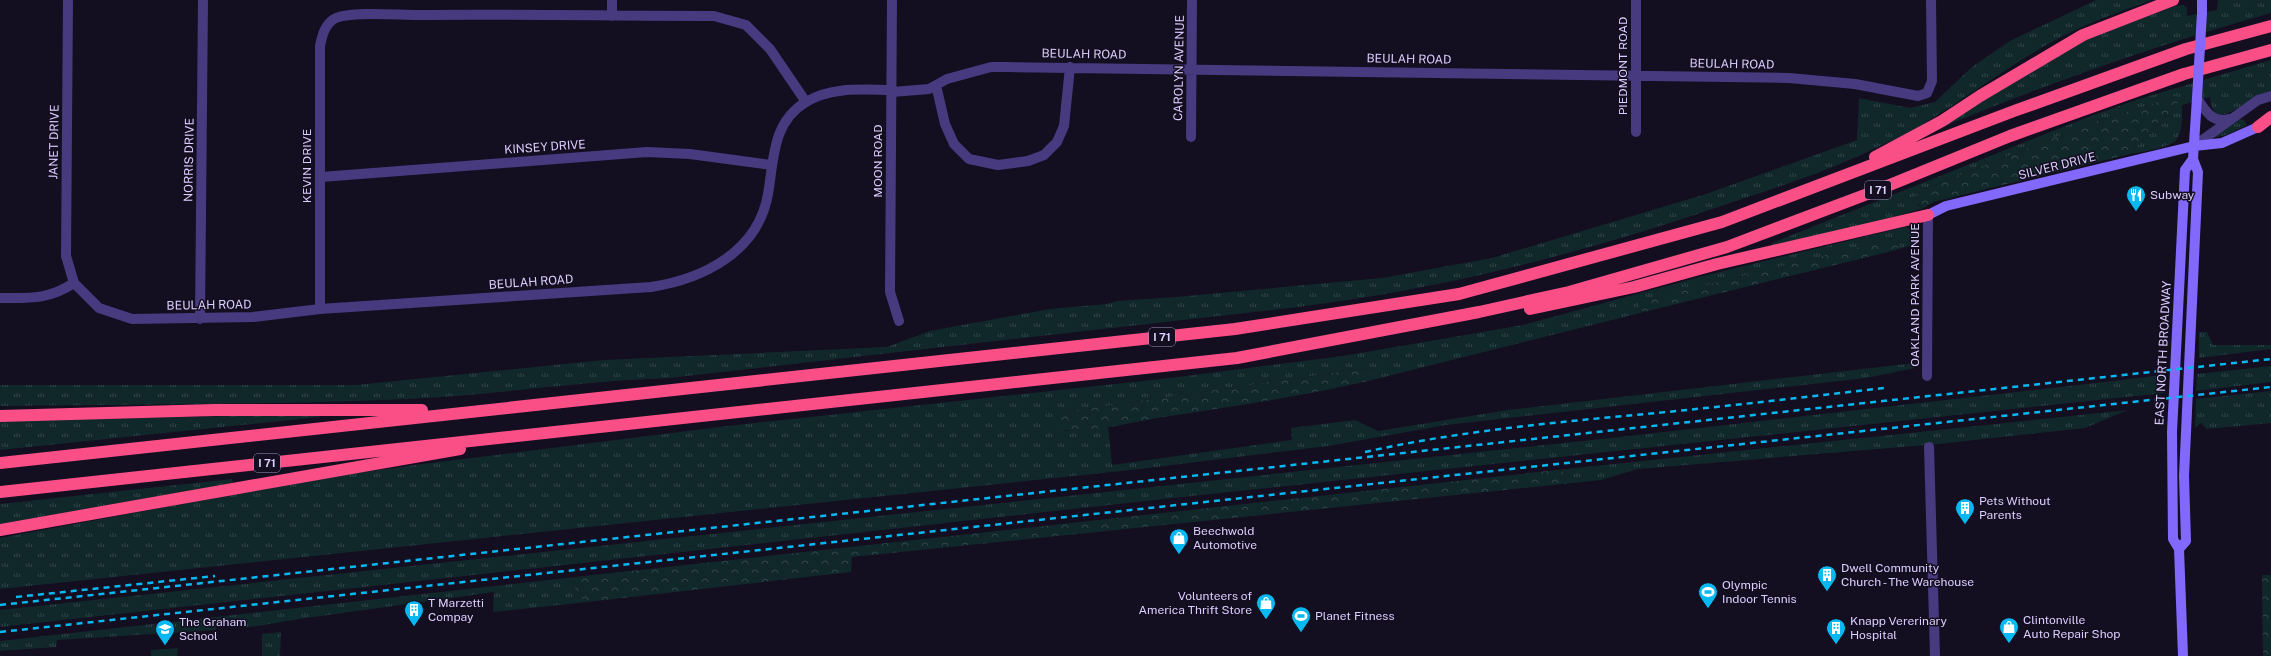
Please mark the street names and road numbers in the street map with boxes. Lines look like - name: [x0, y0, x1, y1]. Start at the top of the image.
- street label: CAROLYN AVENUE: [1171, 15, 1187, 121]
- street label: PIEDMONT ROAD: [1616, 17, 1630, 115]
- street label: BEULAH ROAD: [1041, 46, 1127, 62]
- street label: BEULAH ROAD: [1366, 51, 1452, 67]
- street label: BEULAH ROAD: [1689, 56, 1775, 72]
- street label: JANET DRIVE: [46, 104, 62, 180]
- street label: NORRIS DRIVE: [181, 118, 197, 202]
- street label: MOON ROAD: [871, 124, 885, 198]
- street label: KEVIN DRIVE: [300, 129, 314, 203]
- street label: KINSEY DRIVE: [504, 137, 586, 157]
- street label: SILVER DRIVE: [2017, 150, 2097, 182]
- road number: I 71: [1865, 181, 1891, 199]
- street label: OAKLAND PARK AVENUE: [1908, 223, 1922, 367]
- street label: BEULAH ROAD: [488, 272, 574, 292]
- street label: EAST NORTH BROADWAY: [2152, 280, 2174, 426]
- street label: BEULAH ROAD: [166, 297, 252, 313]
- road number: I 71: [1149, 328, 1175, 346]
- road number: I 71: [254, 454, 280, 472]

